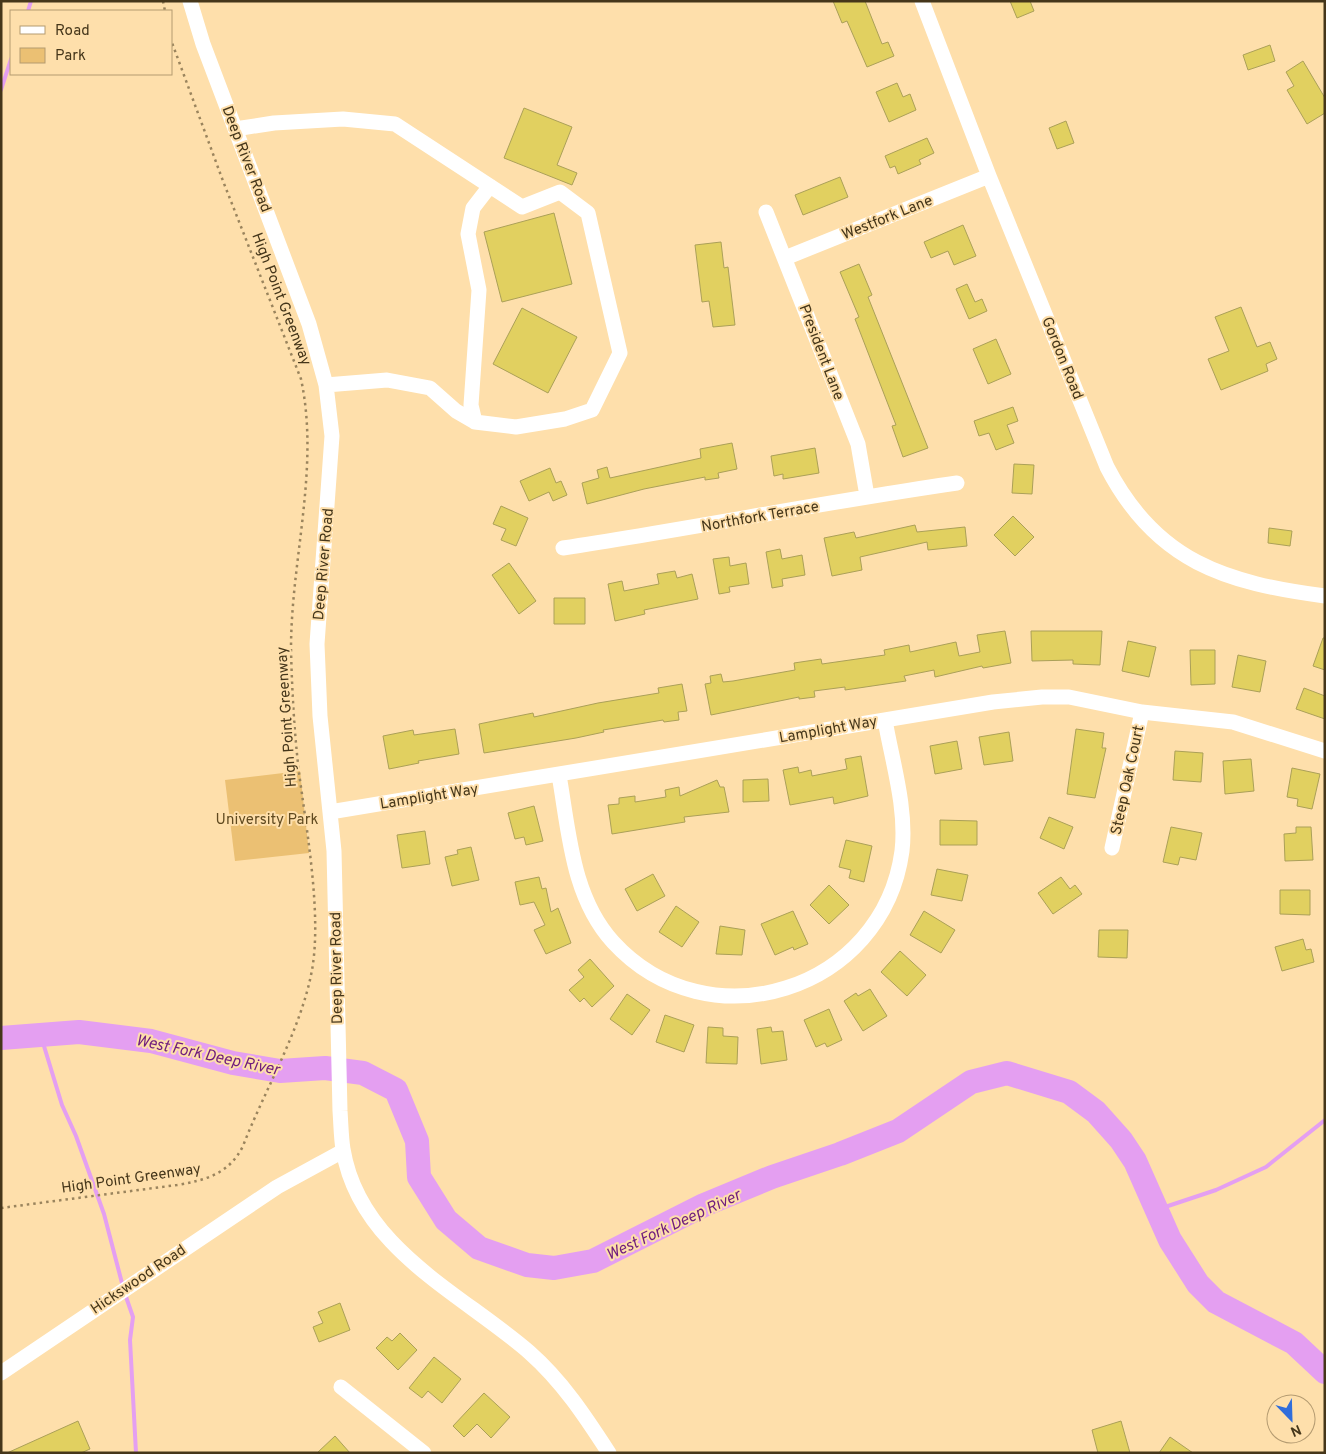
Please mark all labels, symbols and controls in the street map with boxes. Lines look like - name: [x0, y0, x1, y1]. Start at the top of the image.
- legend: [10, 10, 172, 75]
- text: Road: [55, 22, 90, 41]
- text: Park: [55, 47, 86, 66]
- street label: Deep River Road: [217, 104, 275, 215]
- street label: Westfork Lane: [839, 192, 936, 245]
- street label: High Point Greenway: [246, 230, 315, 369]
- street label: President Lane: [794, 302, 848, 403]
- street label: Gordon Road: [1036, 314, 1087, 403]
- street label: Northfork Terrace: [700, 498, 821, 537]
- street label: Deep River Road: [310, 507, 339, 621]
- street label: High Point Greenway: [273, 646, 302, 788]
- street label: Lamplight Way: [778, 713, 879, 748]
- street label: Steep Oak Court: [1108, 724, 1149, 837]
- street label: Lamplight Way: [379, 780, 480, 815]
- park label: University Park: [216, 811, 318, 830]
- street label: Deep River Road: [327, 912, 348, 1024]
- water label: West Fork Deep River: [134, 1031, 283, 1081]
- street label: High Point Greenway: [60, 1160, 202, 1199]
- water label: West Fork Deep River: [603, 1185, 746, 1266]
- street label: Hickswood Road: [88, 1241, 190, 1319]
- north arrow: [1266, 1394, 1316, 1444]
- text: N: [1288, 1420, 1303, 1439]

